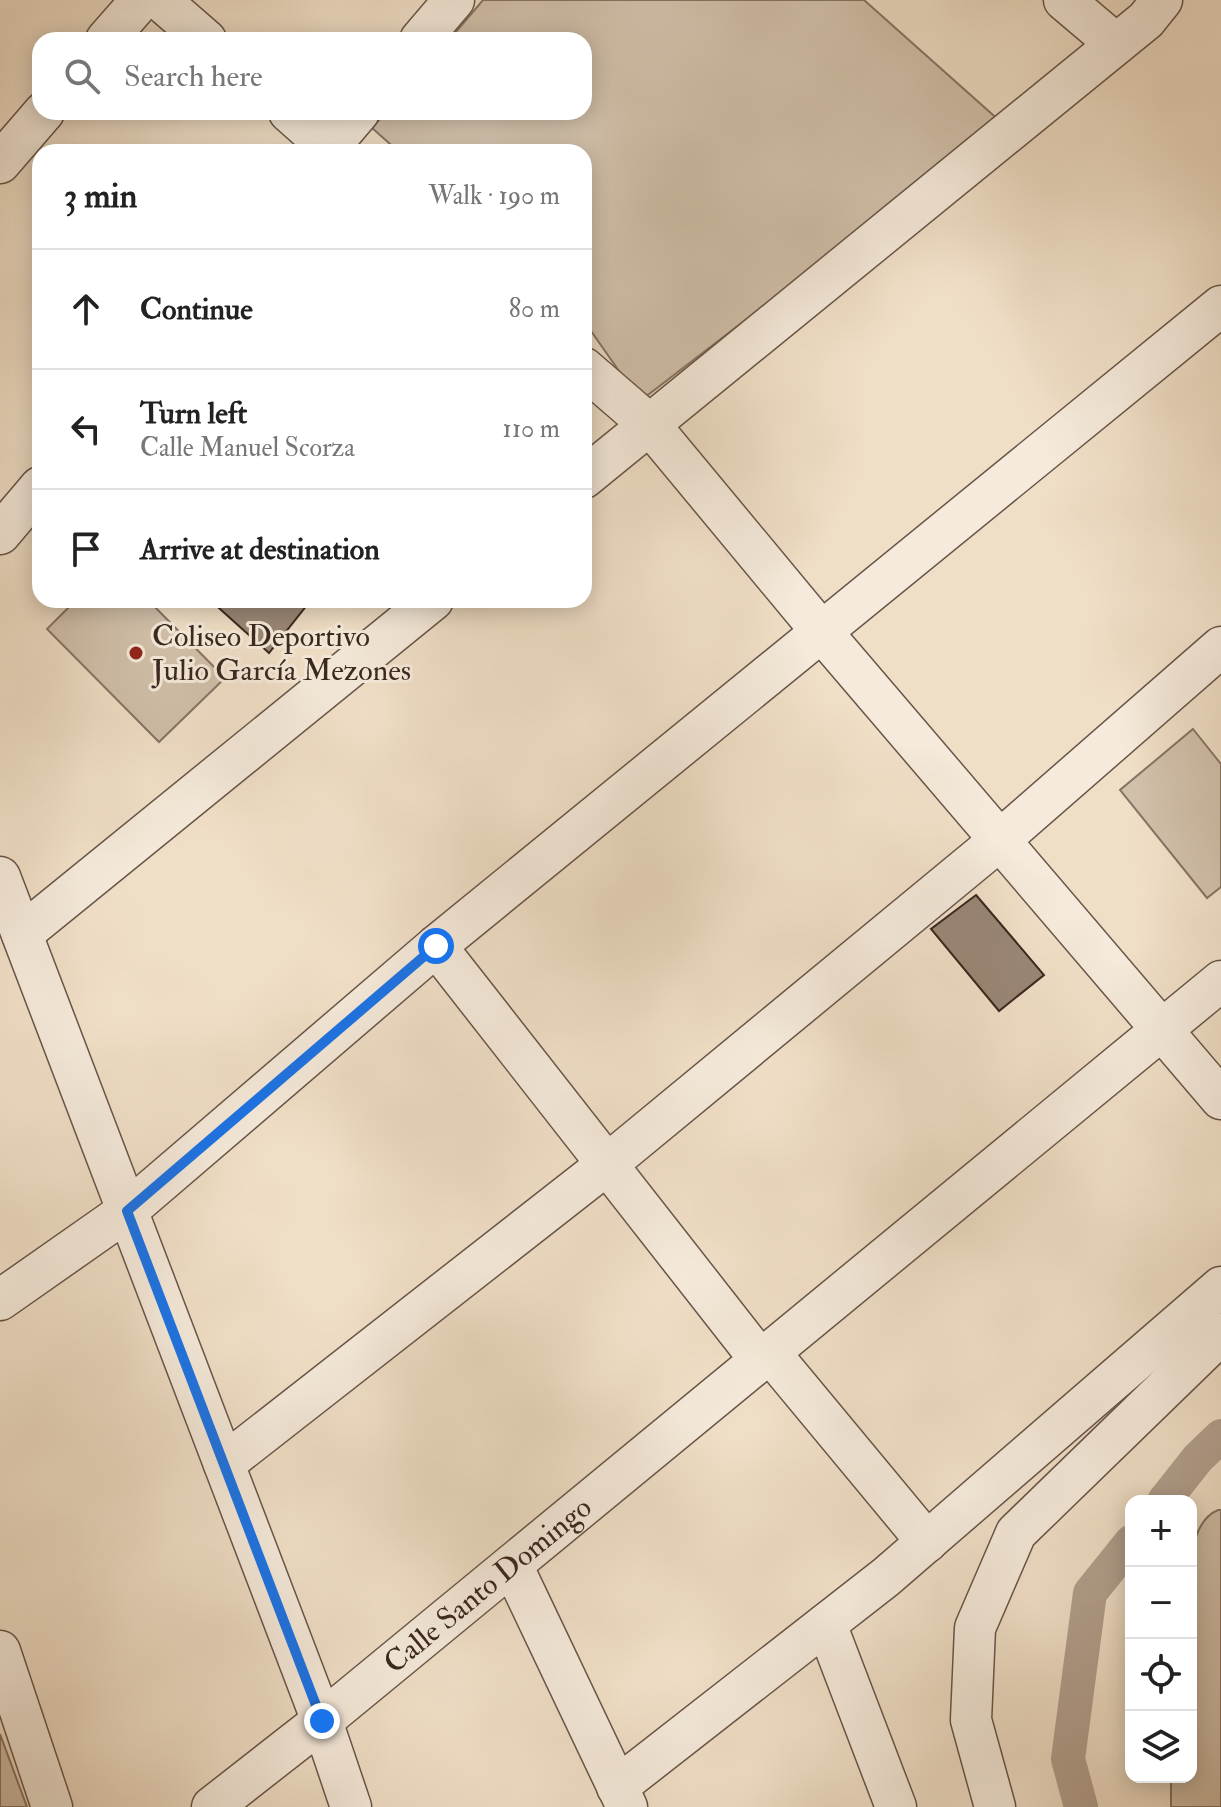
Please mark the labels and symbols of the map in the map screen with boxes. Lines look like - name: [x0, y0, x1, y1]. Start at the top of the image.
- place label: Coliseo Deportivo Julio García Mezones: [151, 618, 411, 689]
- marker: Coliseo Deportivo Julio García Mezones: [127, 644, 145, 662]
- route start: [418, 928, 454, 964]
- street label: Calle Santo Domingo: [376, 1489, 599, 1681]
- route end: [304, 1703, 340, 1739]

